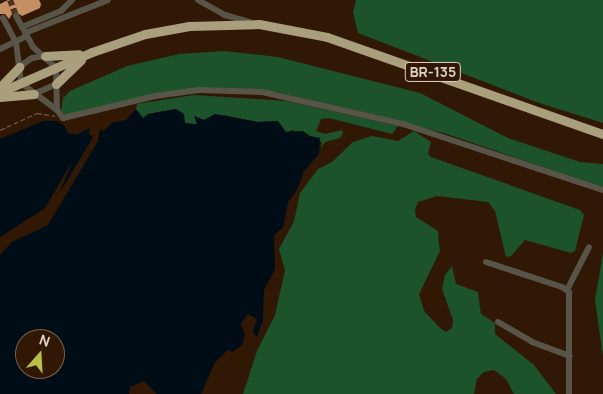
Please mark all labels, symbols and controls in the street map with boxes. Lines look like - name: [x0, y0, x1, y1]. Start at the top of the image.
- road number: BR-135: [404, 61, 462, 84]
- north arrow: [15, 329, 65, 379]
- text: N: [37, 330, 53, 351]

